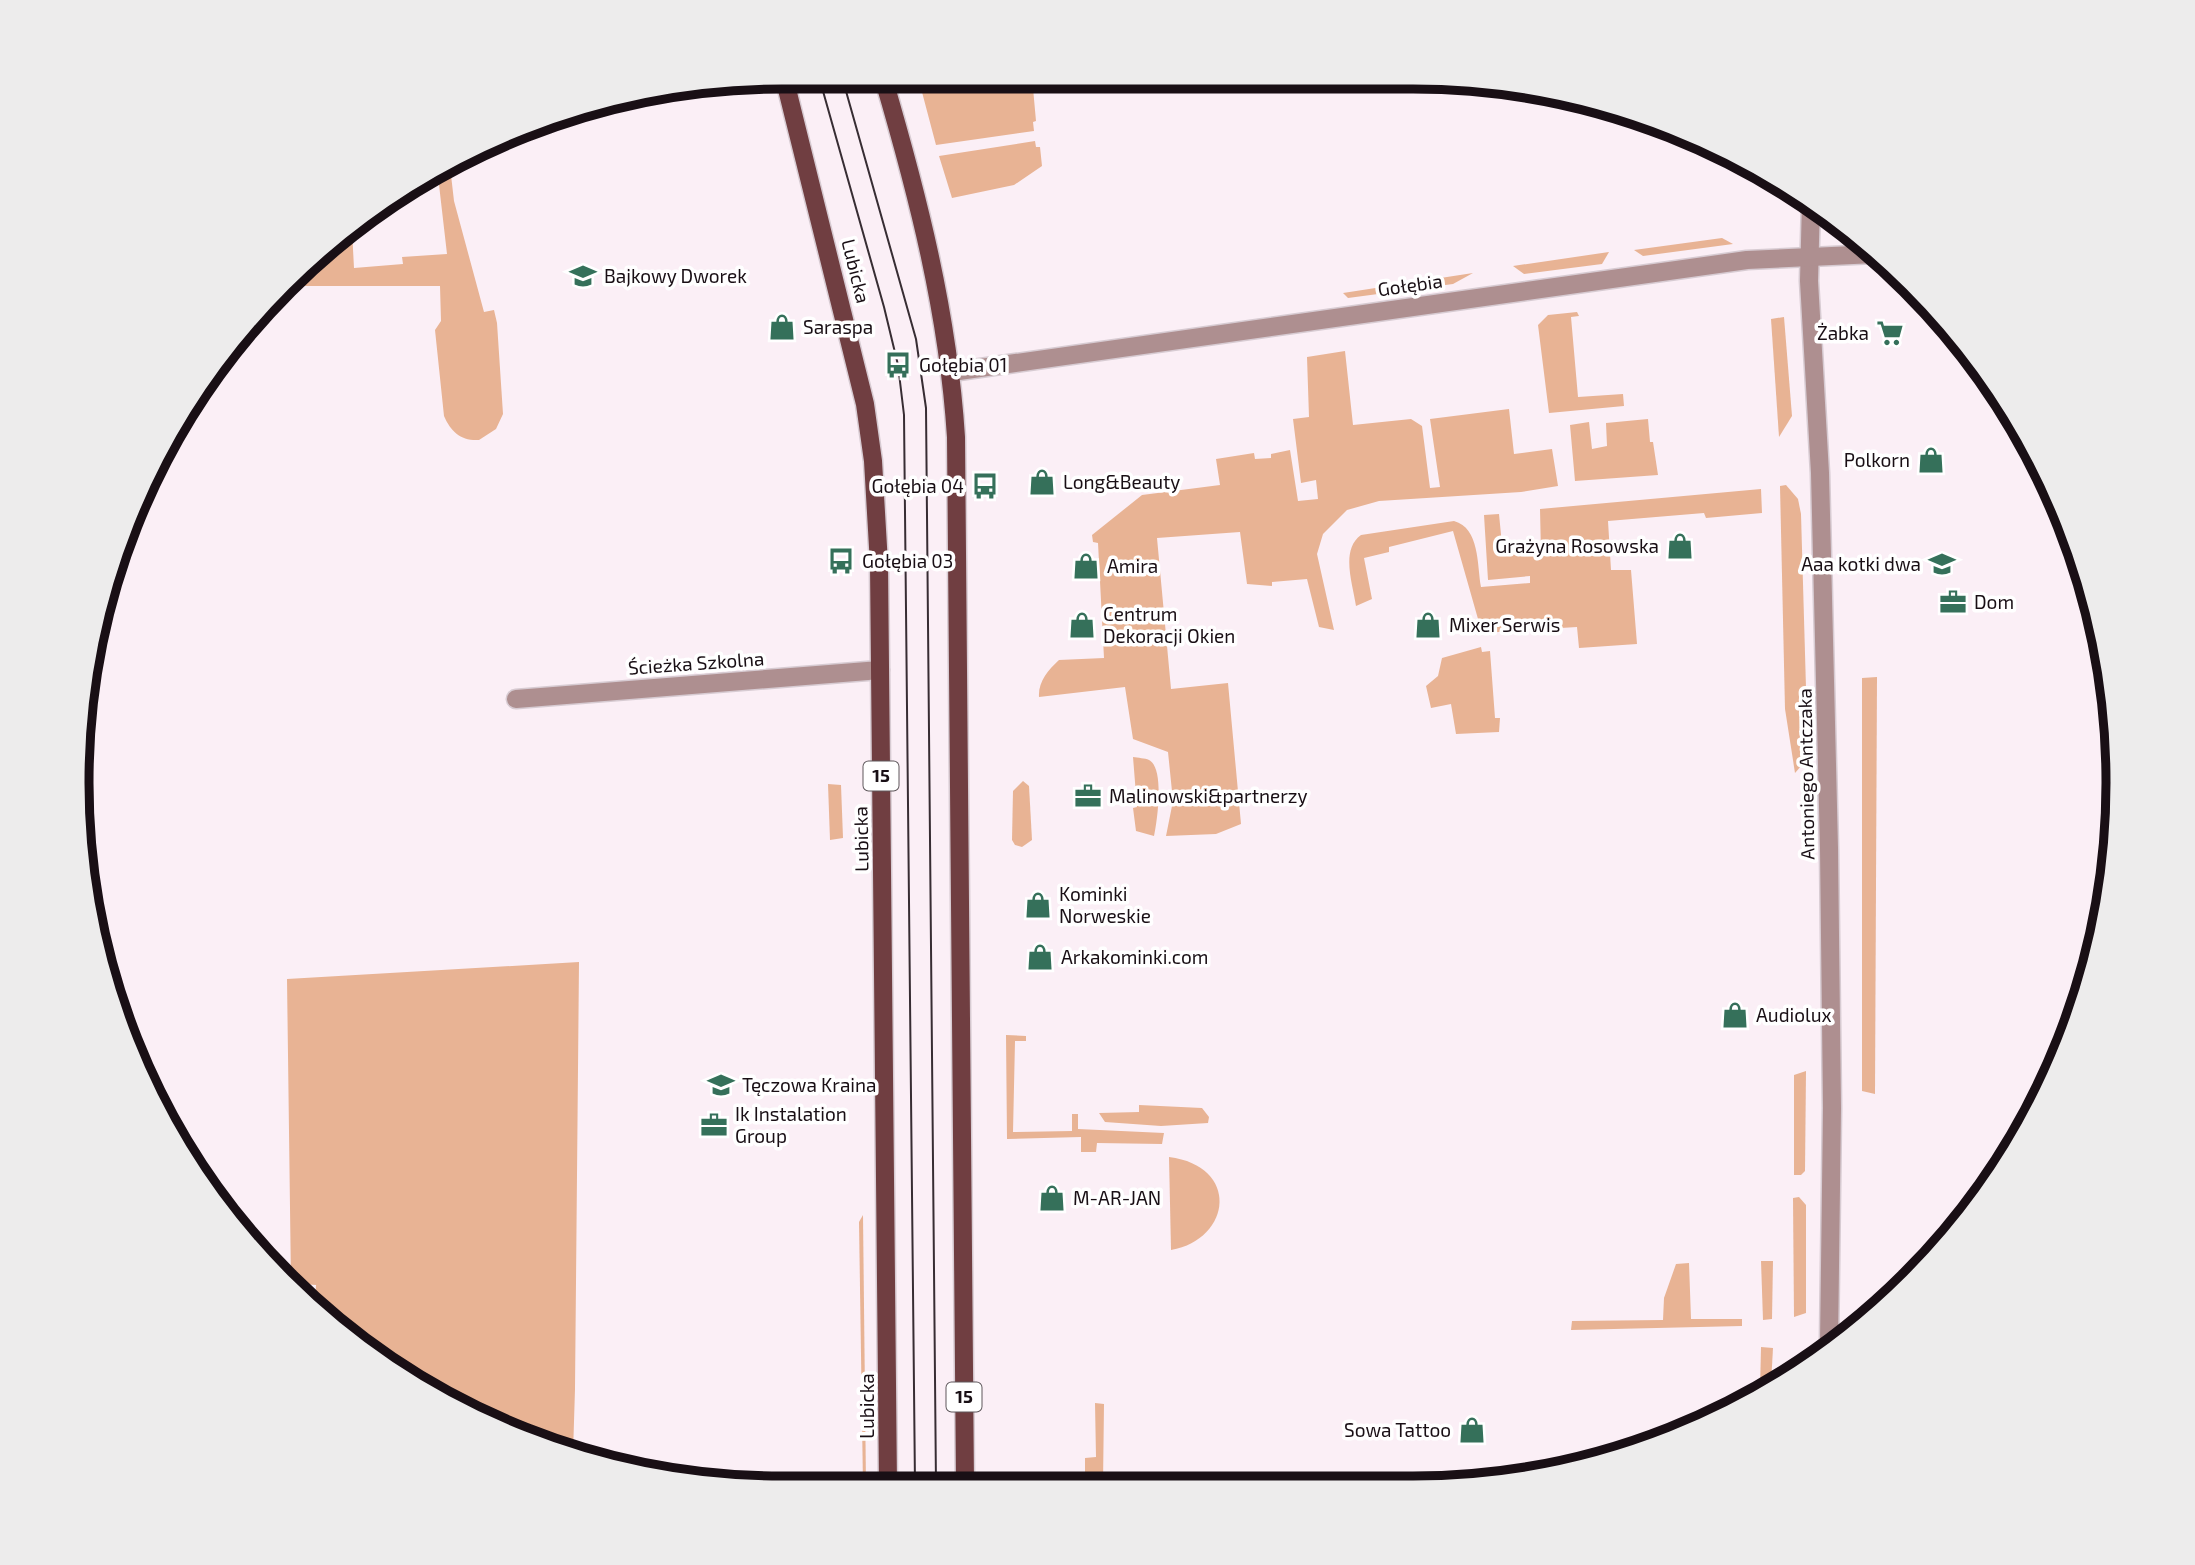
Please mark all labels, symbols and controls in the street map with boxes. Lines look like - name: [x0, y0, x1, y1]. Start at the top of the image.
- street label: Lubicka: [837, 236, 876, 305]
- school or university icon: Bajkowy Dworek: [568, 261, 598, 291]
- place label: Bajkowy Dworek: [604, 264, 747, 287]
- street label: Gołębia: [1376, 269, 1444, 300]
- shop icon: Saraspa: [767, 312, 797, 342]
- place label: Saraspa: [803, 315, 873, 338]
- supermarket icon: Żabka: [1875, 318, 1905, 348]
- place label: Żabka: [1817, 321, 1869, 344]
- bus stop icon: Gołębia 01: [883, 350, 913, 380]
- place label: Gołębia 01: [919, 353, 1007, 376]
- shop icon: Polkorn: [1916, 445, 1946, 475]
- place label: Polkorn: [1844, 448, 1910, 471]
- shop icon: Long&Beauty: [1027, 467, 1057, 497]
- place label: Long&Beauty: [1063, 470, 1180, 493]
- bus stop icon: Gołębia 04: [970, 471, 1000, 501]
- place label: Gołębia 04: [871, 474, 964, 497]
- shop icon: Grażyna Rosowska: [1665, 531, 1695, 561]
- place label: Grażyna Rosowska: [1495, 534, 1659, 557]
- bus stop icon: Gołębia 03: [826, 546, 856, 576]
- place label: Gołębia 03: [862, 549, 953, 572]
- school or university icon: Aaa kotki dwa: [1927, 549, 1957, 579]
- shop icon: Amira: [1071, 551, 1101, 581]
- place label: Aaa kotki dwa: [1801, 552, 1921, 575]
- place label: Amira: [1107, 554, 1158, 577]
- office icon: Dom: [1938, 587, 1968, 617]
- place label: Dom: [1974, 590, 2014, 613]
- place label: Centrum Dekoracji Okien: [1103, 602, 1235, 647]
- shop icon: Centrum Dekoracji Okien: [1067, 610, 1097, 640]
- shop icon: Mixer Serwis: [1413, 610, 1443, 640]
- place label: Mixer Serwis: [1449, 613, 1560, 636]
- street label: Ścieżka Szkolna: [627, 646, 765, 679]
- street label: Antoniego Antczaka: [1793, 688, 1818, 860]
- road number: 15: [864, 762, 898, 790]
- office icon: Malinowski&partnerzy: [1073, 781, 1103, 811]
- place label: Malinowski&partnerzy: [1109, 784, 1308, 807]
- street label: Lubicka: [848, 806, 873, 872]
- place label: Kominki Norweskie: [1059, 882, 1151, 927]
- shop icon: Kominki Norweskie: [1023, 890, 1053, 920]
- shop icon: Arkakominki.com: [1025, 942, 1055, 972]
- place label: Arkakominki.com: [1061, 945, 1208, 968]
- shop icon: Audiolux: [1720, 1000, 1750, 1030]
- place label: Audiolux: [1756, 1003, 1832, 1026]
- school or university icon: Tęczowa Kraina: [706, 1070, 736, 1100]
- place label: Tęczowa Kraina: [742, 1073, 877, 1096]
- place label: Ik Instalation Group: [735, 1102, 847, 1147]
- office icon: Ik Instalation Group: [699, 1110, 729, 1140]
- shop icon: M-AR-JAN: [1037, 1183, 1067, 1213]
- place label: M-AR-JAN: [1073, 1186, 1161, 1209]
- street label: Lubicka: [855, 1373, 878, 1439]
- road number: 15: [946, 1382, 982, 1412]
- shop icon: Sowa Tattoo: [1457, 1415, 1487, 1445]
- place label: Sowa Tattoo: [1344, 1418, 1451, 1441]

